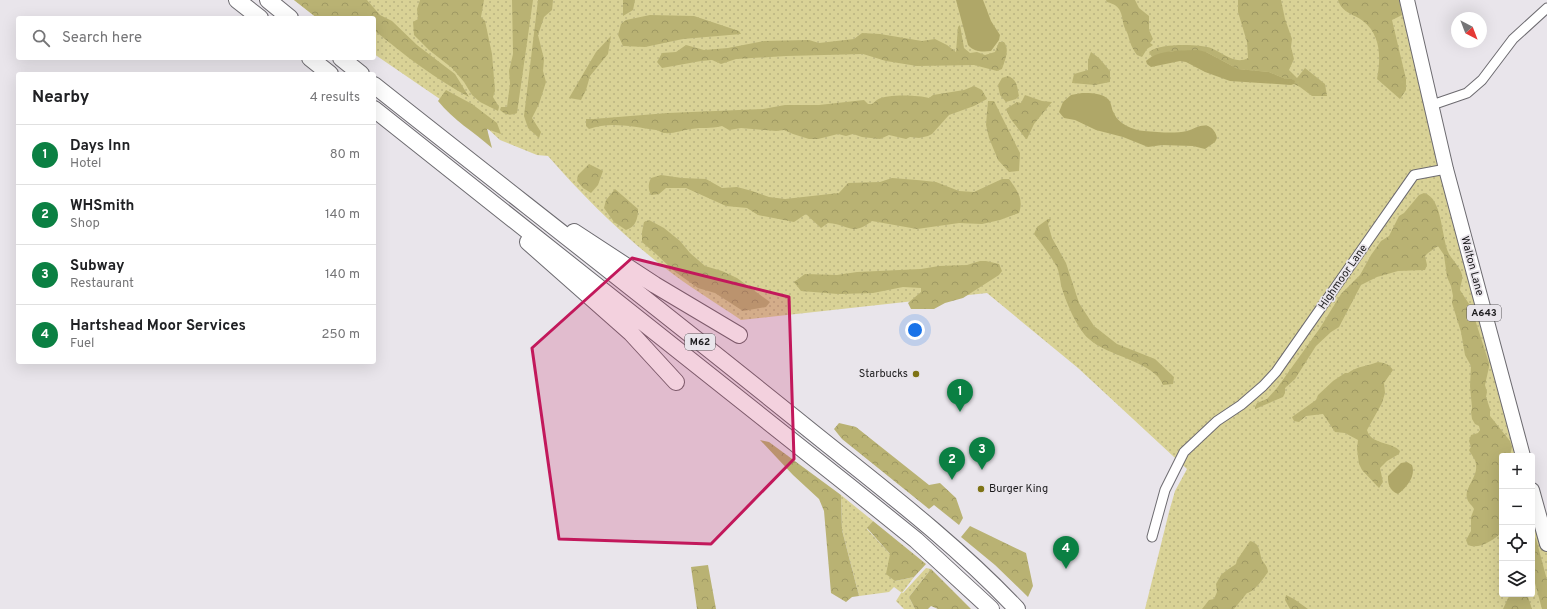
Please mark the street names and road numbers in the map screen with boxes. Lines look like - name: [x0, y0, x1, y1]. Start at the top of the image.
- street label: Walton Lane: [1457, 235, 1487, 297]
- street label: Highmoor Lane: [1315, 242, 1371, 312]
- road number: A643: [1467, 305, 1501, 321]
- road number: M62: [685, 334, 715, 350]

